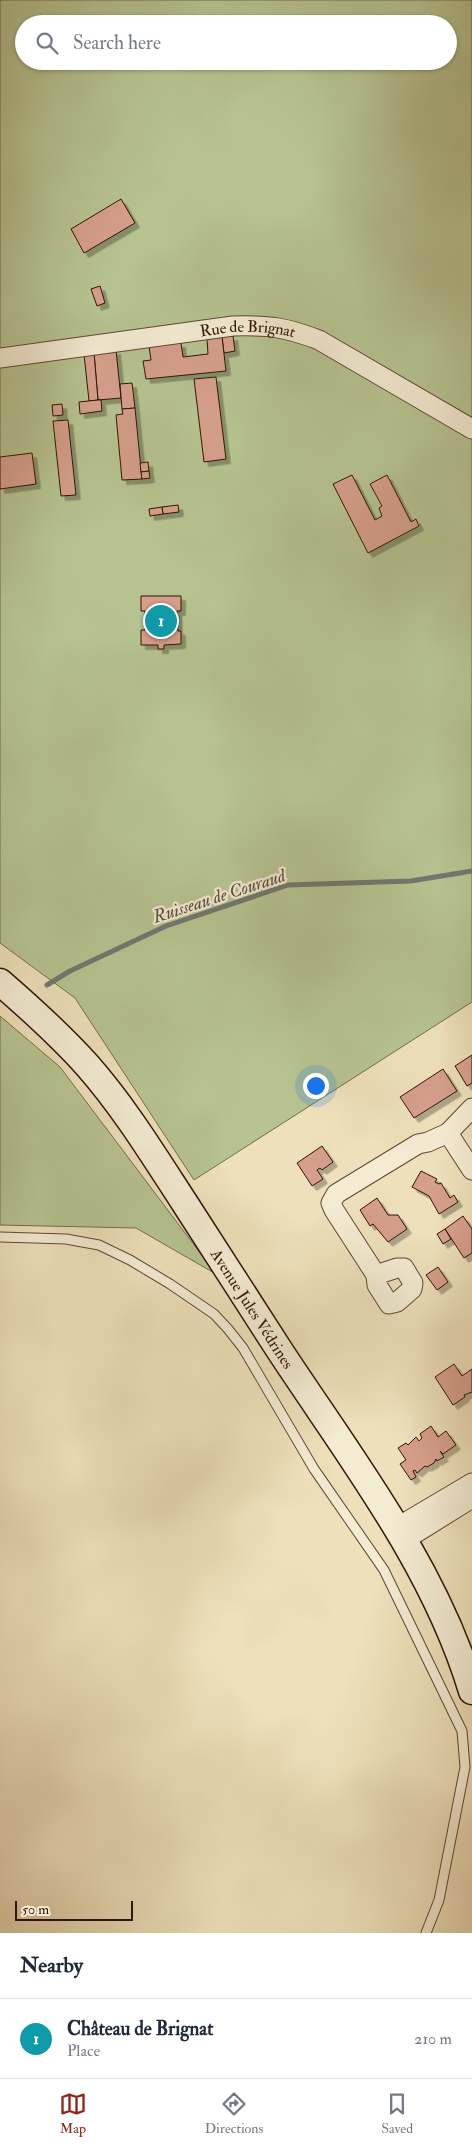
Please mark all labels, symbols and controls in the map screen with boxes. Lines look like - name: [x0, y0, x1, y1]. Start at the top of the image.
- search box: [15, 15, 457, 70]
- icon: search: [33, 29, 61, 57]
- text: Search here: [73, 31, 161, 55]
- street label: Rue de Brignat: [199, 317, 298, 342]
- pin: 1: [145, 602, 177, 640]
- water label: Ruisseau de Couraud: [149, 864, 290, 929]
- your location: [303, 1073, 329, 1099]
- street label: Avenue Jules Védrines: [205, 1244, 298, 1373]
- scale bar: [15, 1898, 132, 1921]
- text: 50 m: [22, 1901, 49, 1918]
- text: Nearby: [20, 1952, 83, 1979]
- text: Château de Brignat: [67, 2017, 213, 2041]
- text: 1: [33, 2029, 39, 2049]
- text: 210 m: [414, 2029, 452, 2049]
- text: Place: [67, 2041, 100, 2061]
- tab: Map: [59, 2090, 87, 2137]
- tab: Directions: [205, 2090, 263, 2137]
- tab: Saved: [381, 2090, 413, 2137]

